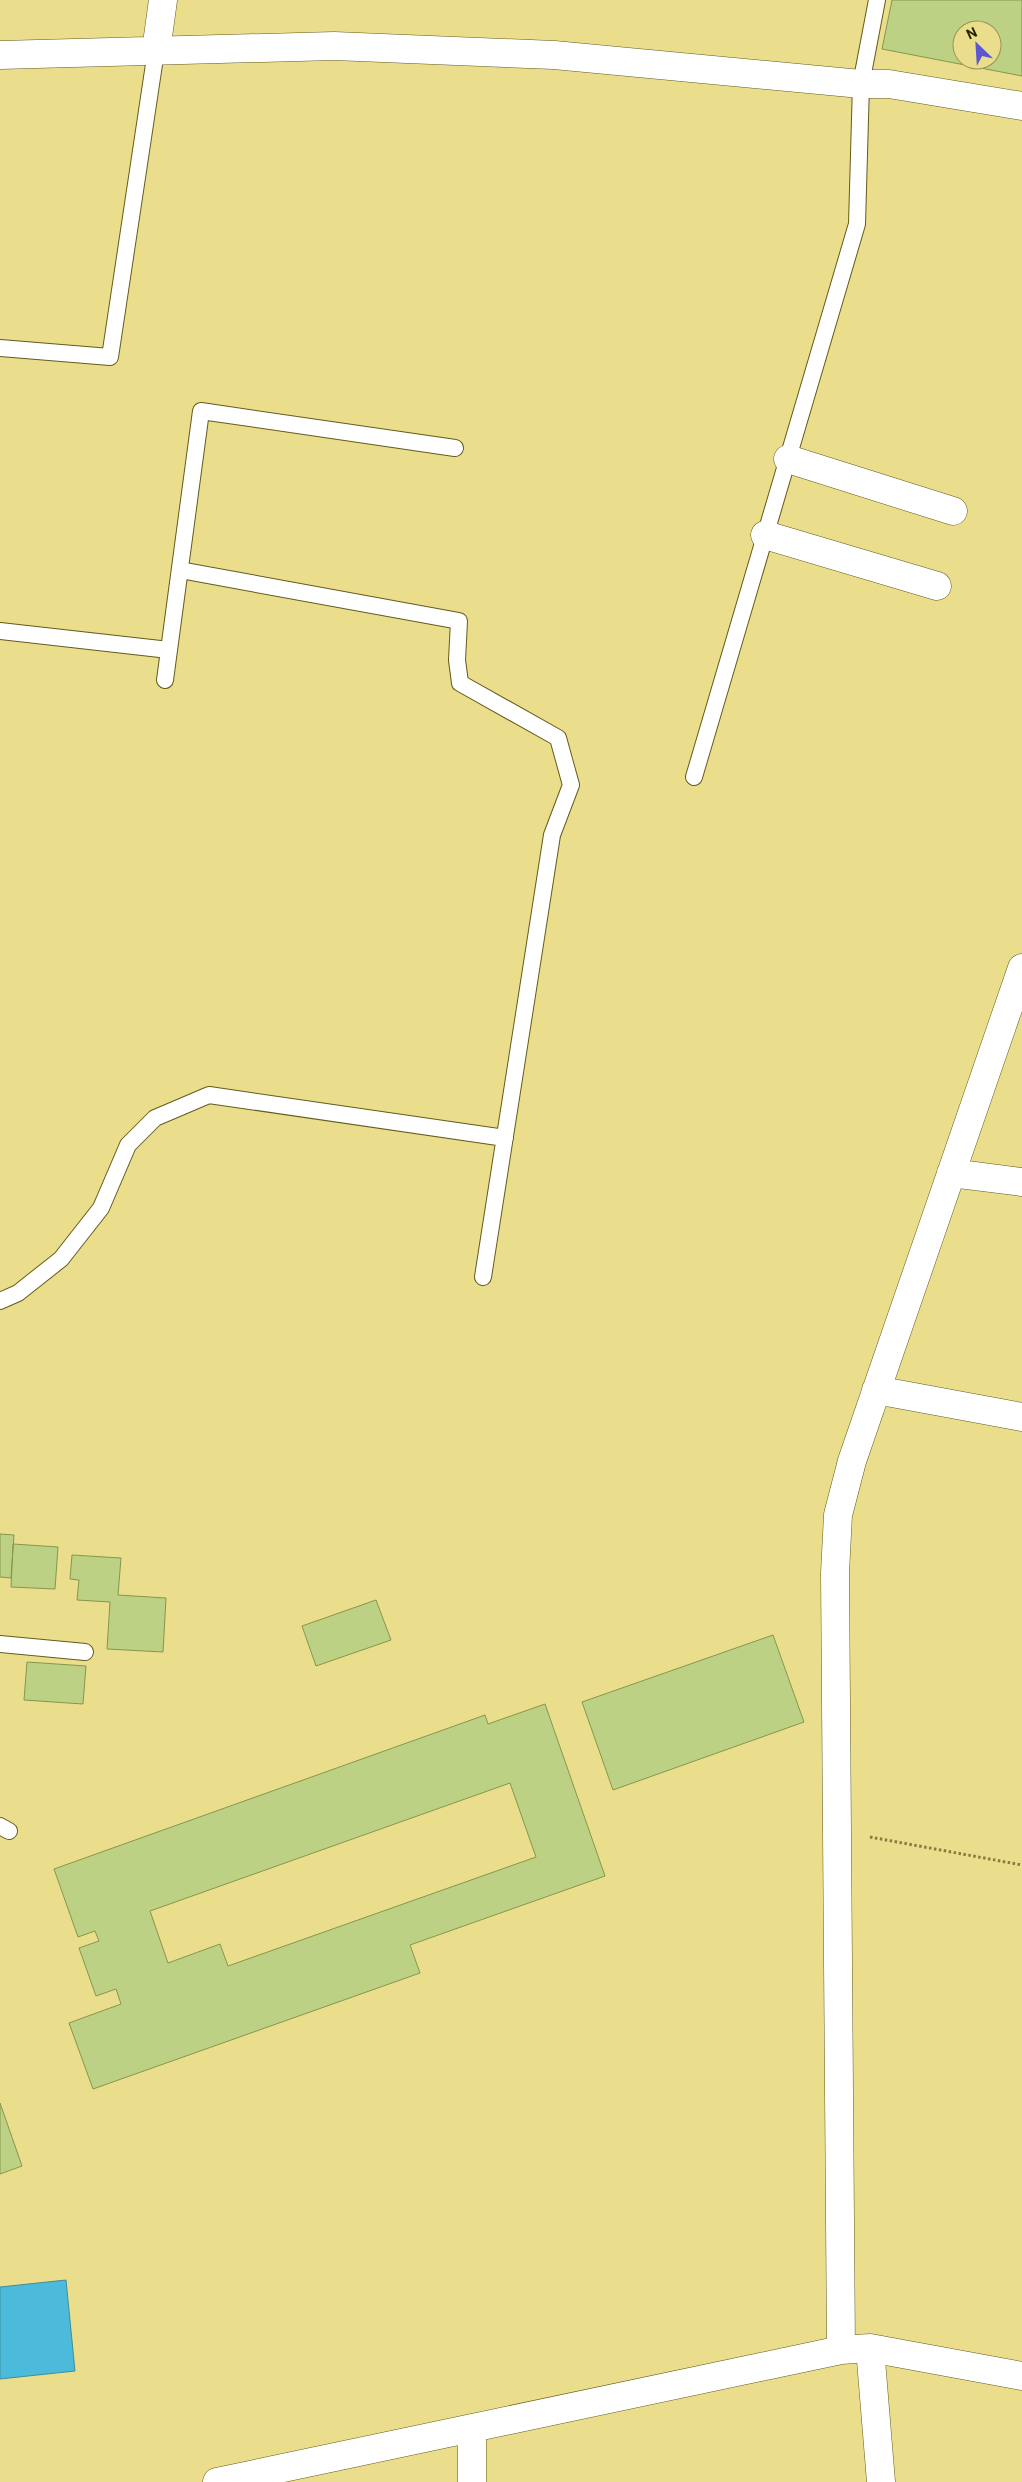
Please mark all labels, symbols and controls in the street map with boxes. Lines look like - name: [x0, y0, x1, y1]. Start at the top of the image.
- north arrow: [952, 20, 1002, 70]
- text: N: [964, 24, 979, 43]

